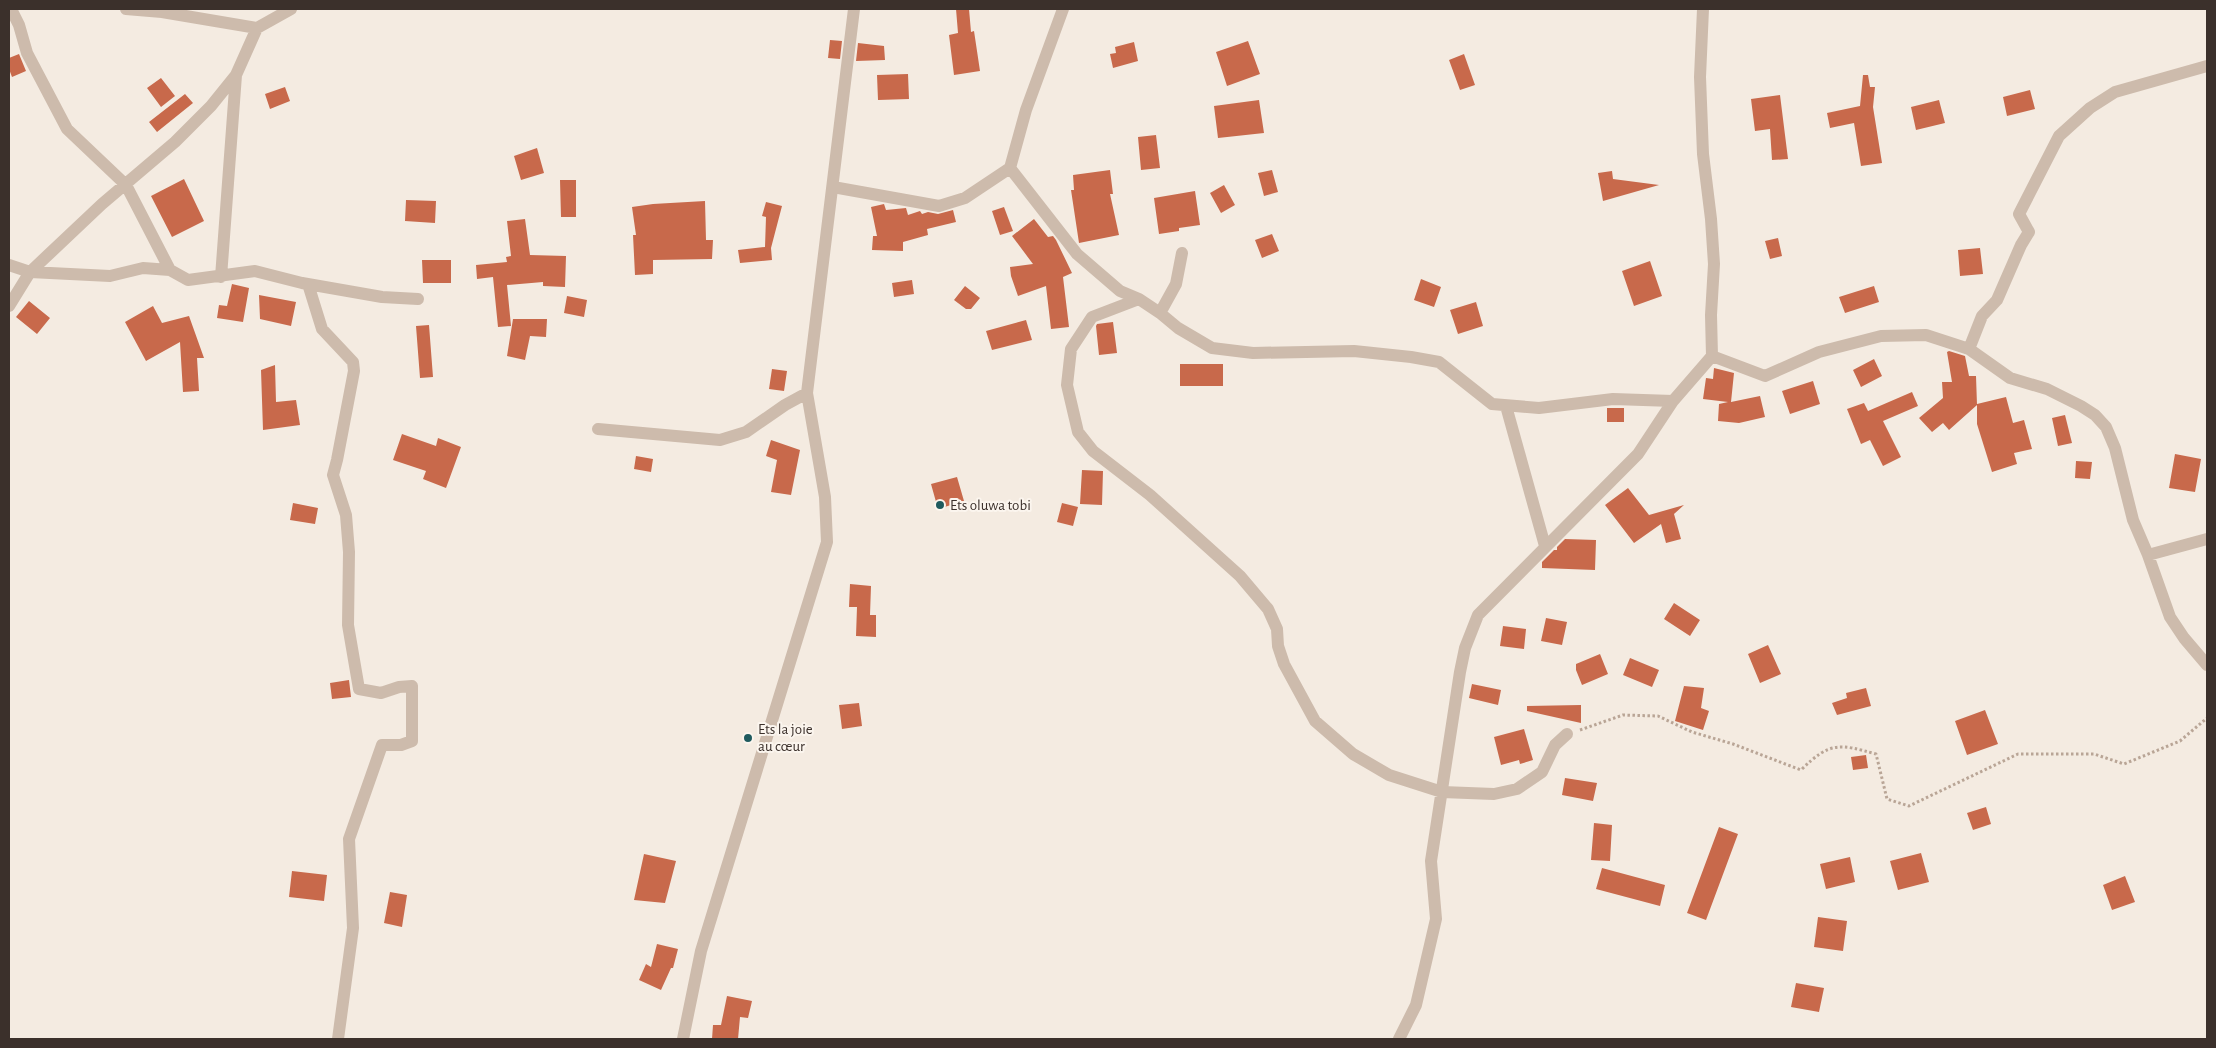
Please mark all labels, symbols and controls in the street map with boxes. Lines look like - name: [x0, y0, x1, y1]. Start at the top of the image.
- place label: Ets oluwa tobi: [950, 498, 1031, 513]
- marker: Ets oluwa tobi: [934, 499, 946, 511]
- place label: Ets la joie au cœur: [758, 722, 813, 754]
- marker: Ets la joie au cœur: [742, 732, 754, 744]

